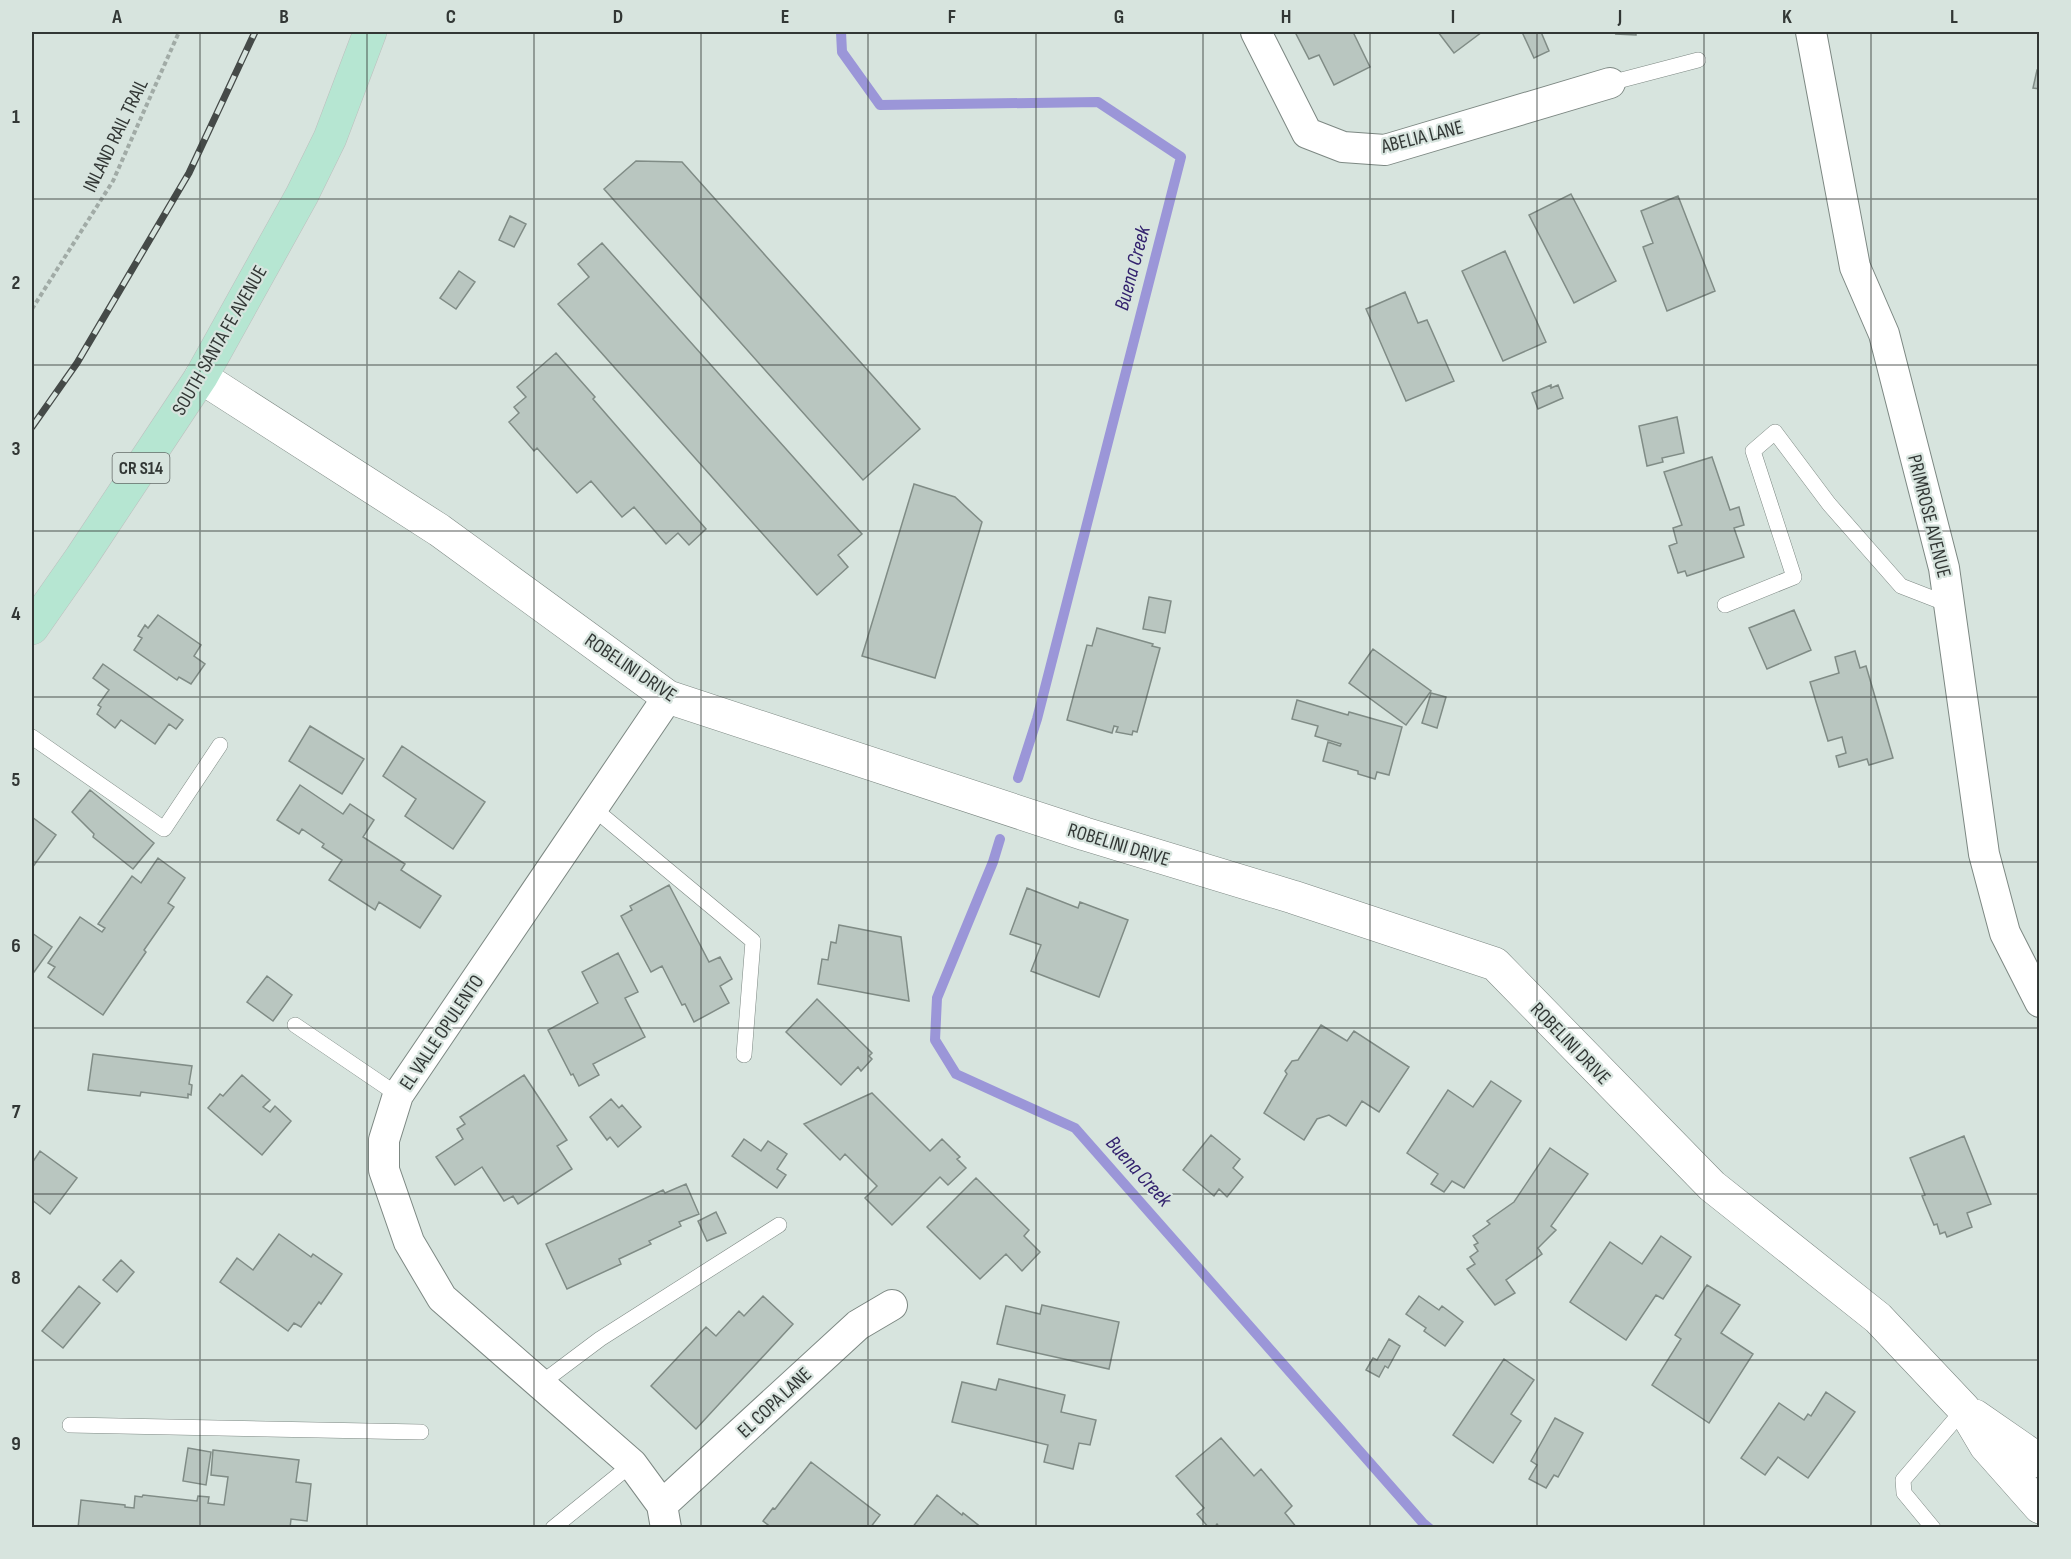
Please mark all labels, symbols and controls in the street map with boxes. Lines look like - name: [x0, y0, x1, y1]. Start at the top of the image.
- text: A: [111, 5, 122, 29]
- text: B: [279, 5, 289, 29]
- text: C: [446, 5, 456, 29]
- text: D: [613, 5, 623, 29]
- text: E: [781, 5, 789, 29]
- text: F: [948, 5, 956, 29]
- text: G: [1114, 5, 1124, 29]
- text: H: [1281, 5, 1291, 29]
- text: I: [1451, 5, 1455, 29]
- text: J: [1617, 5, 1622, 29]
- text: K: [1782, 5, 1792, 29]
- text: L: [1950, 5, 1958, 29]
- street label: INLAND RAIL TRAIL: [78, 74, 154, 196]
- text: 1: [12, 105, 20, 129]
- street label: ABELIA LANE: [1378, 115, 1466, 159]
- water label: Buena Creek: [1109, 222, 1156, 313]
- street label: SOUTH SANTA FE AVENUE: [167, 261, 273, 420]
- text: 2: [12, 271, 20, 295]
- text: 3: [12, 437, 21, 461]
- street label: PRIMROSE AVENUE: [1902, 452, 1956, 580]
- road number: CR S14: [112, 453, 170, 483]
- text: 4: [11, 602, 21, 626]
- street label: ROBELINI DRIVE: [580, 628, 681, 707]
- text: 5: [12, 768, 21, 792]
- street label: ROBELINI DRIVE: [1065, 818, 1173, 872]
- text: 6: [11, 934, 21, 958]
- street label: EL VALLE OPULENTO: [394, 970, 489, 1095]
- street label: ROBELINI DRIVE: [1525, 997, 1615, 1090]
- text: 7: [12, 1100, 21, 1124]
- water label: Buena Creek: [1100, 1131, 1178, 1213]
- text: 8: [11, 1266, 21, 1290]
- street label: EL COPA LANE: [733, 1362, 817, 1443]
- text: 9: [11, 1432, 21, 1456]

